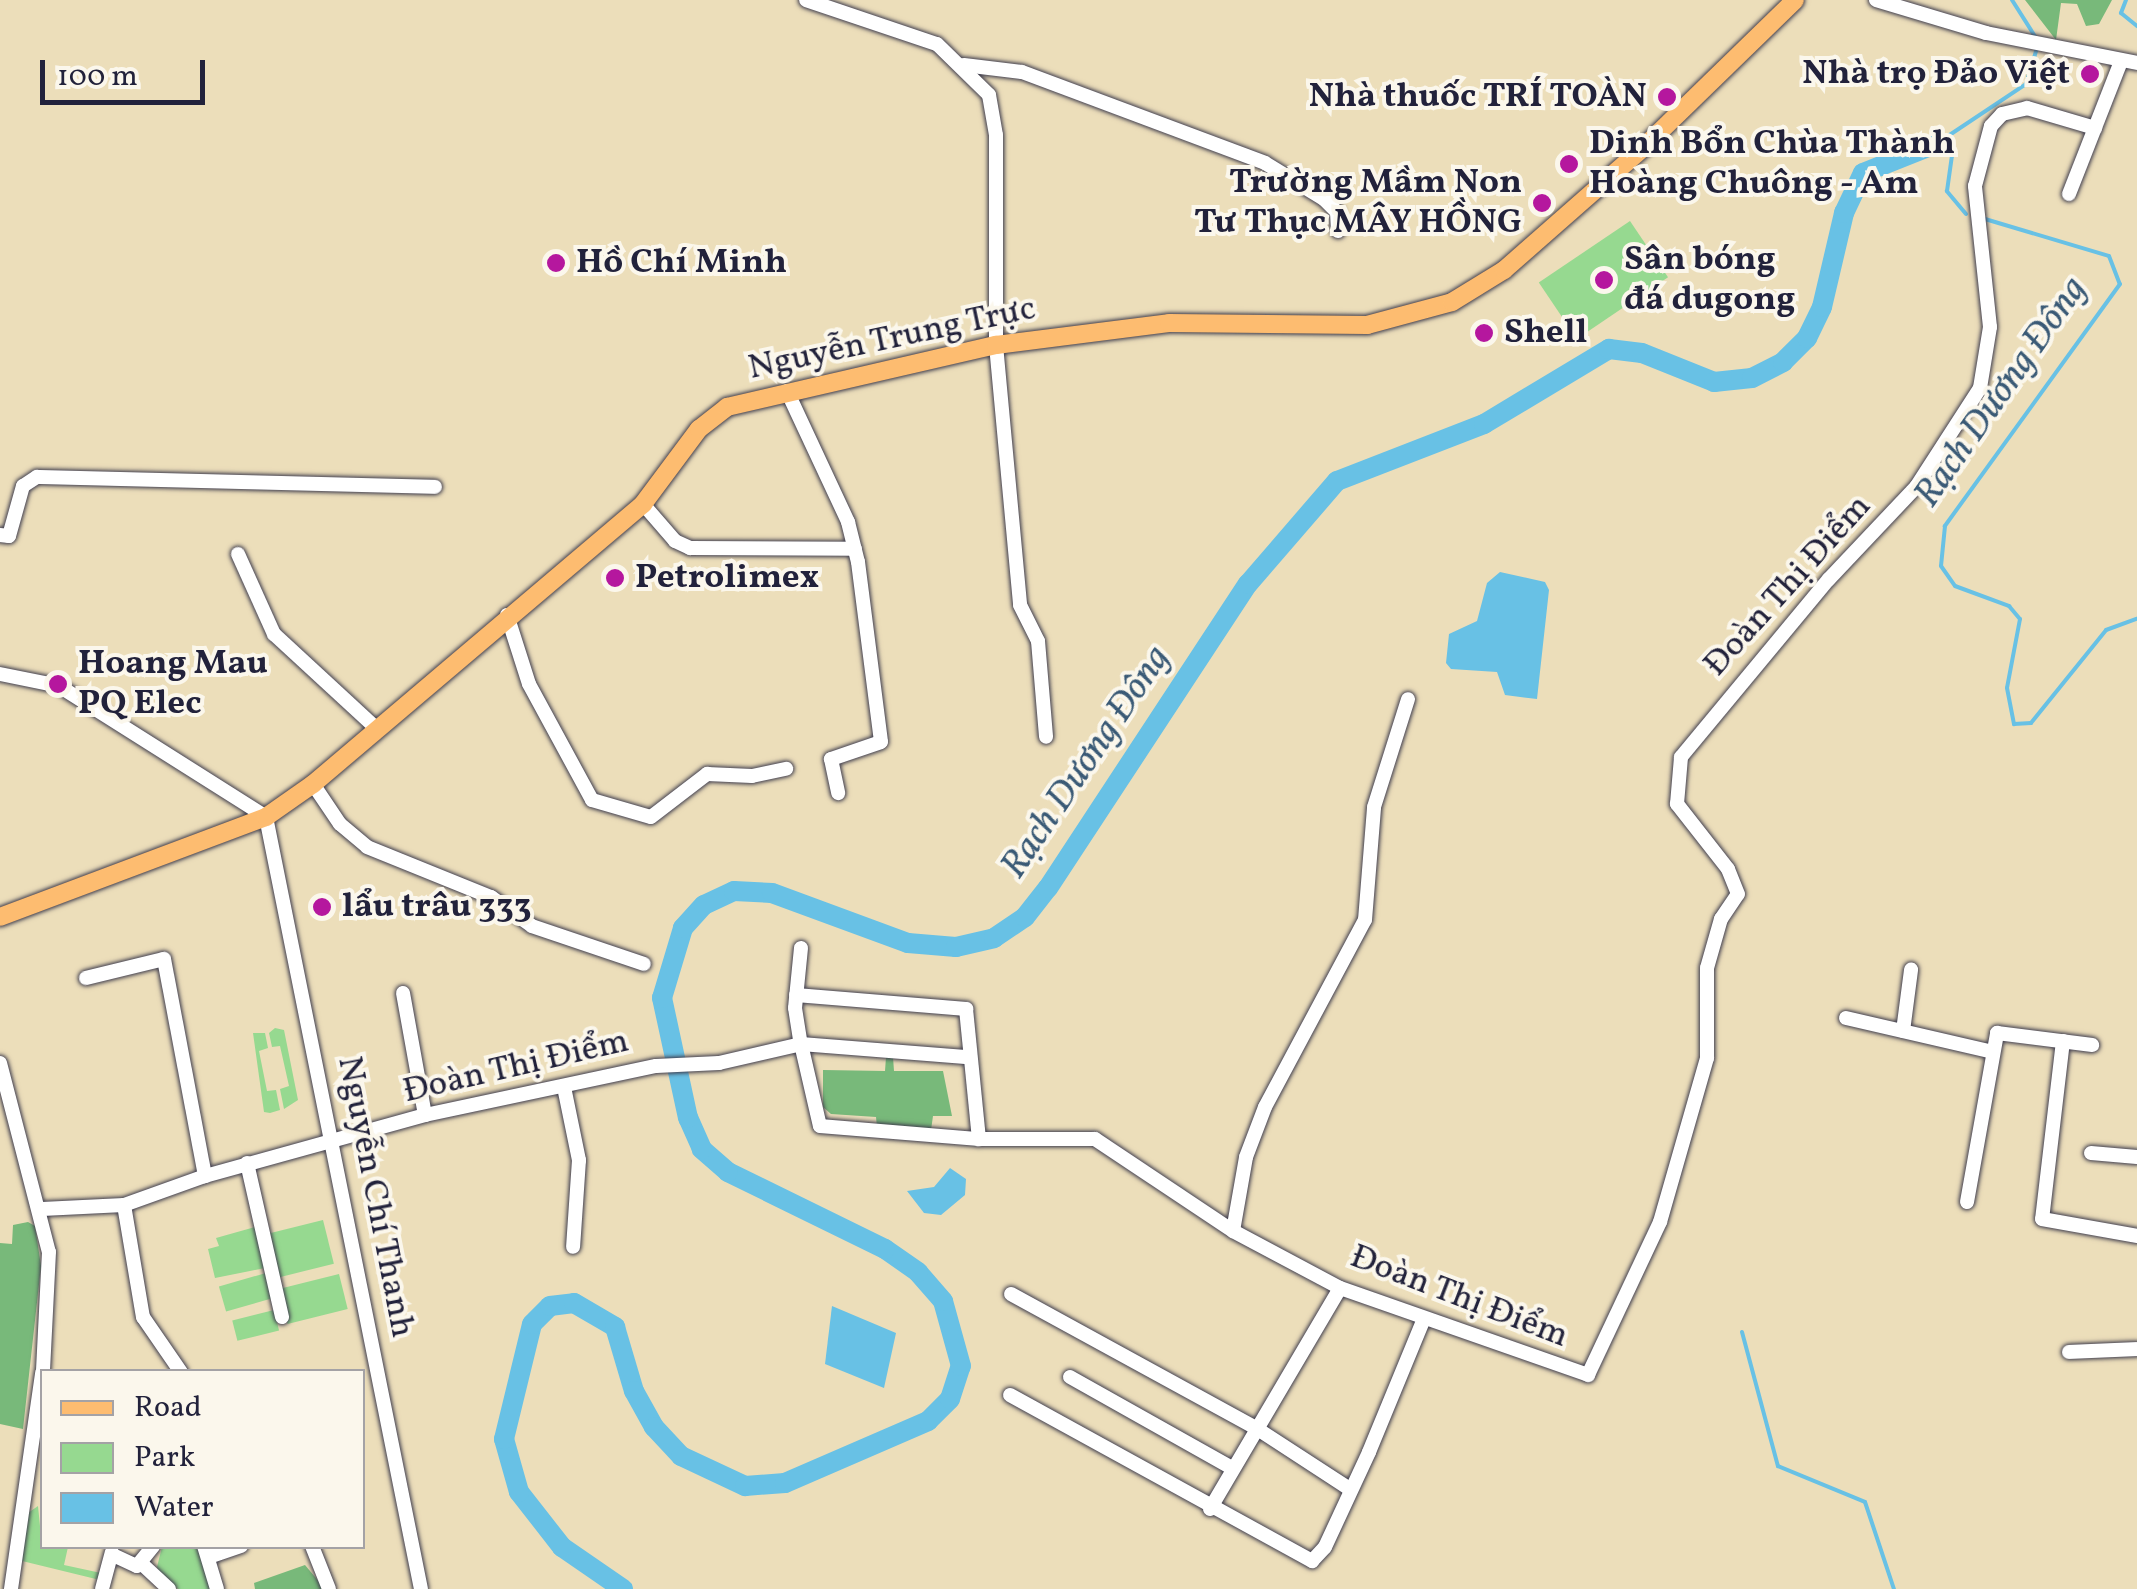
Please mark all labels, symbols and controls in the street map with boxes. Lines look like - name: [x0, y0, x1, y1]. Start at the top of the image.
- scale bar: [45, 40, 210, 102]
- place label: Nhà trọ Đảo Việt: [1801, 53, 2070, 95]
- text: 100 m: [57, 56, 138, 98]
- marker: Nhà trọ Đảo Việt: [2079, 63, 2101, 85]
- place label: Nhà thuốc TRÍ TOÀN: [1308, 76, 1647, 118]
- marker: Nhà thuốc TRÍ TOÀN: [1656, 86, 1678, 108]
- place label: Dinh Bổn Chùa Thành Hoàng Chuông - Am: [1589, 123, 1956, 205]
- marker: Dinh Bổn Chùa Thành Hoàng Chuông - Am: [1558, 153, 1580, 175]
- place label: Trường Mầm Non Tư Thục MÂY HỒNG: [1193, 162, 1522, 244]
- marker: Trường Mầm Non Tư Thục MÂY HỒNG: [1531, 192, 1553, 214]
- place label: Sân bóng đá dugong: [1624, 239, 1795, 321]
- place label: Hồ Chí Minh: [576, 242, 787, 284]
- marker: Hồ Chí Minh: [545, 252, 567, 274]
- marker: Sân bóng đá dugong: [1593, 269, 1615, 291]
- water label: Rạch Dương Đông: [1906, 269, 2098, 517]
- street label: Nguyễn Trung Trực: [744, 288, 1040, 390]
- place label: Shell: [1504, 312, 1587, 354]
- marker: Shell: [1473, 322, 1495, 344]
- street label: Đoàn Thị Điểm: [1695, 486, 1881, 686]
- place label: Petrolimex: [635, 557, 819, 599]
- marker: Petrolimex: [604, 567, 626, 589]
- water label: Rạch Dương Đông: [992, 638, 1182, 888]
- place label: Hoang Mau PQ Elec: [78, 643, 268, 725]
- marker: Hoang Mau PQ Elec: [47, 673, 69, 695]
- place label: lẩu trâu 333: [342, 886, 532, 928]
- marker: lẩu trâu 333: [311, 896, 333, 918]
- street label: Đoàn Thị Điểm: [399, 1021, 633, 1113]
- street label: Nguyễn Chí Thanh: [327, 1052, 423, 1342]
- street label: Đoàn Thị Điểm: [1343, 1236, 1575, 1358]
- legend: [40, 1369, 365, 1549]
- text: Road: [134, 1387, 202, 1429]
- text: Park: [134, 1437, 195, 1479]
- text: Water: [134, 1487, 214, 1529]

